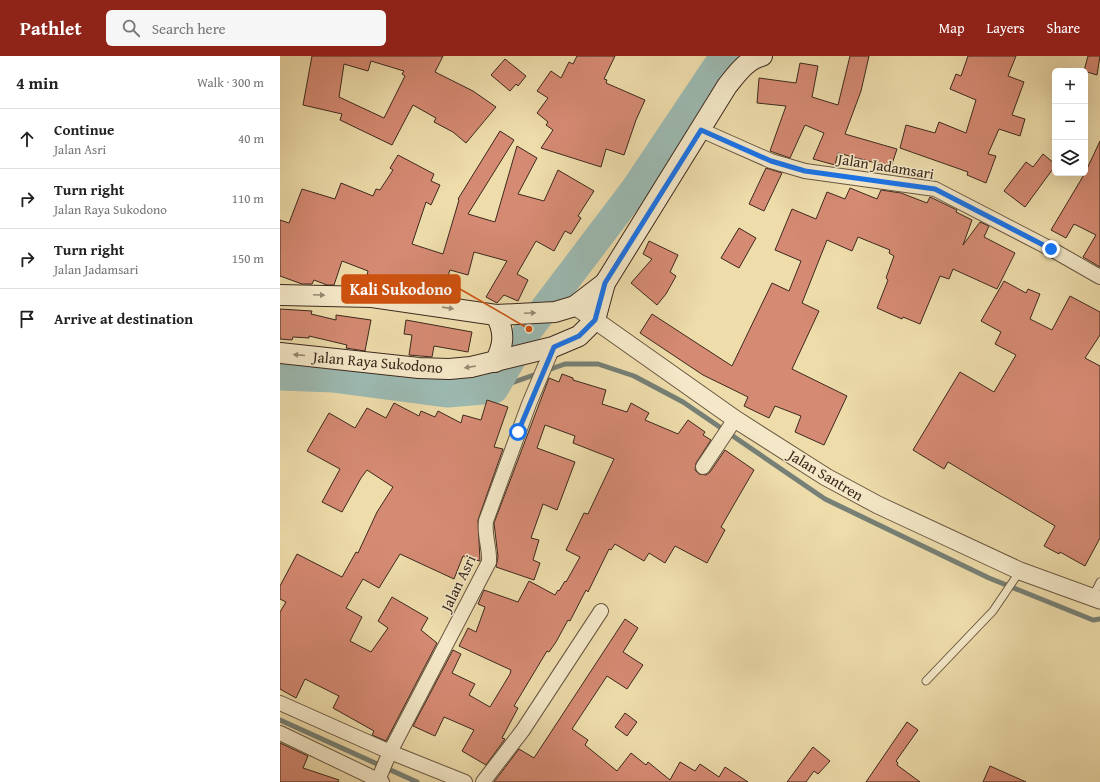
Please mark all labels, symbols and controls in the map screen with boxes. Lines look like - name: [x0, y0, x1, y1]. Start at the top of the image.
- search box: [106, 10, 386, 46]
- text: Pathlet: [20, 14, 82, 42]
- icon: search: [120, 17, 142, 39]
- text: Search here: [152, 18, 226, 39]
- text: Map: [939, 18, 965, 38]
- text: Layers: [987, 18, 1025, 38]
- text: Share: [1047, 18, 1080, 38]
- map controls: [1052, 68, 1088, 176]
- button: +: [1052, 68, 1088, 104]
- text: 4 min: [16, 70, 58, 95]
- text: Walk · 300 m: [197, 73, 264, 92]
- button: −: [1052, 104, 1088, 140]
- text: Continue: [54, 119, 115, 140]
- icon: ahead: [16, 128, 38, 150]
- text: 40 m: [238, 129, 264, 148]
- text: Jalan Asri: [54, 140, 106, 159]
- button: layers: [1052, 140, 1088, 176]
- street label: Jalan Jadamsari: [834, 148, 936, 184]
- text: Turn right: [54, 179, 125, 200]
- icon: right: [16, 188, 38, 210]
- text: 110 m: [232, 189, 264, 208]
- text: Jalan Raya Sukodono: [54, 200, 167, 219]
- text: Turn right: [54, 239, 125, 260]
- route end: [1042, 240, 1060, 258]
- icon: right: [16, 248, 38, 270]
- text: 150 m: [232, 249, 264, 268]
- text: Jalan Jadamsari: [54, 260, 138, 279]
- callout: Kali Sukodono: [342, 275, 460, 303]
- text: Kali Sukodono: [350, 277, 453, 301]
- one-way arrow: [313, 292, 325, 299]
- one-way arrow: [442, 305, 454, 311]
- icon: arrive: [16, 308, 38, 330]
- text: Arrive at destination: [54, 308, 193, 329]
- one-way arrow: [524, 310, 537, 316]
- street label: Jalan Raya Sukodono: [310, 346, 444, 378]
- one-way arrow: [293, 351, 305, 358]
- one-way arrow: [464, 364, 476, 370]
- route start: [509, 423, 527, 441]
- street label: Jalan Santren: [783, 443, 868, 506]
- street label: Jalan Asri: [434, 551, 481, 616]

